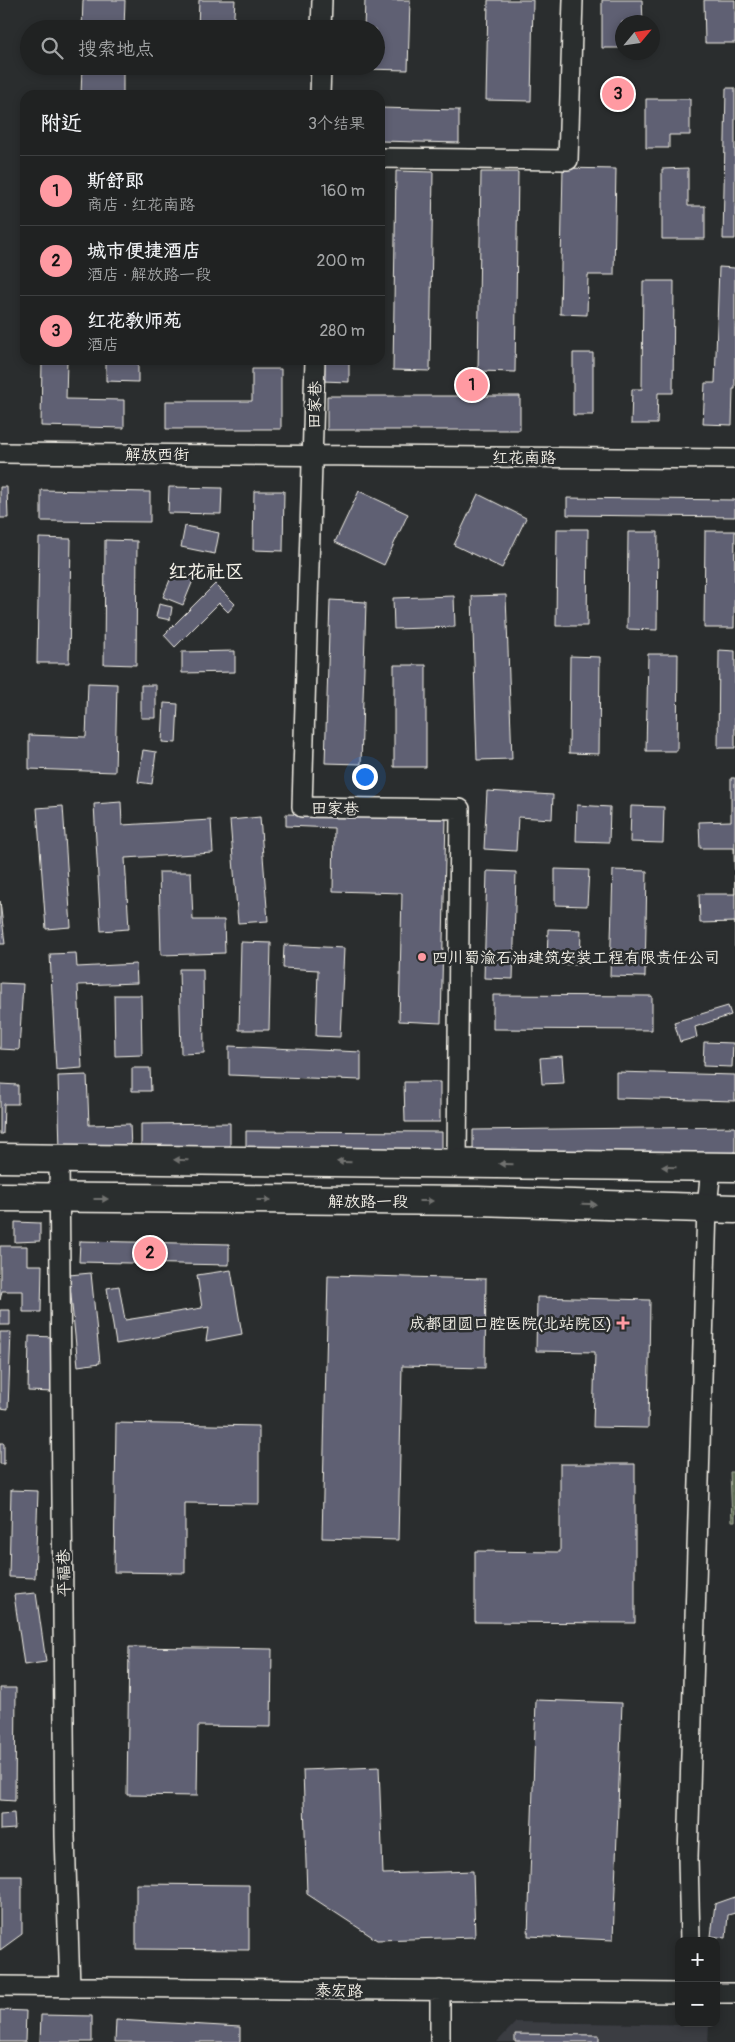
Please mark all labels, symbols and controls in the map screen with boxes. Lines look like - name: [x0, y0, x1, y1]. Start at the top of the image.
- north arrow: [615, 15, 660, 60]
- search box: [20, 20, 385, 75]
- icon: search: [38, 34, 66, 62]
- text: 搜索地点: [78, 37, 154, 61]
- pin: 3: [602, 75, 634, 113]
- text: 附近: [40, 110, 82, 137]
- text: 3个结果: [308, 114, 365, 134]
- text: 斯舒郎: [87, 169, 144, 193]
- text: 1: [53, 181, 59, 201]
- text: 160 m: [321, 181, 365, 201]
- text: 商店 · 红花南路: [87, 195, 195, 215]
- text: 城市便捷酒店: [87, 239, 201, 263]
- text: 2: [52, 251, 60, 271]
- text: 200 m: [317, 251, 365, 271]
- text: 酒店 · 解放路一段: [87, 265, 211, 285]
- text: 红花教师苑: [87, 309, 182, 333]
- text: 3: [52, 321, 60, 341]
- text: 280 m: [319, 321, 365, 341]
- text: 酒店: [87, 335, 119, 355]
- pin: 1: [456, 366, 488, 404]
- street label: 田家巷: [305, 381, 325, 429]
- street label: 解放西街: [125, 445, 189, 465]
- street label: 红花南路: [492, 448, 556, 468]
- district label: 红花社区: [168, 560, 244, 584]
- your location: [352, 764, 378, 790]
- street label: 田家巷: [311, 799, 359, 819]
- place label: 四川蜀渝石油建筑安装工程有限责任公司: [432, 948, 720, 968]
- marker: 四川蜀渝石油建筑安装工程有限责任公司: [416, 951, 428, 963]
- one-way arrow: [173, 1156, 189, 1164]
- one-way arrow: [336, 1158, 352, 1166]
- one-way arrow: [498, 1160, 514, 1168]
- one-way arrow: [661, 1163, 677, 1171]
- street label: 解放路一段: [328, 1192, 408, 1212]
- one-way arrow: [93, 1195, 109, 1203]
- one-way arrow: [256, 1196, 272, 1204]
- one-way arrow: [418, 1197, 434, 1205]
- one-way arrow: [581, 1200, 597, 1208]
- pin: 2: [134, 1234, 166, 1272]
- place label: 成都团圆口腔医院(北站院区): [409, 1314, 612, 1334]
- marker: 成都团圆口腔医院(北站院区): [616, 1316, 630, 1330]
- street label: 平福巷: [54, 1549, 74, 1597]
- map controls: [675, 1937, 720, 2027]
- button: +: [675, 1937, 720, 1982]
- street label: 泰宏路: [315, 1981, 363, 2001]
- button: −: [675, 1982, 720, 2027]

